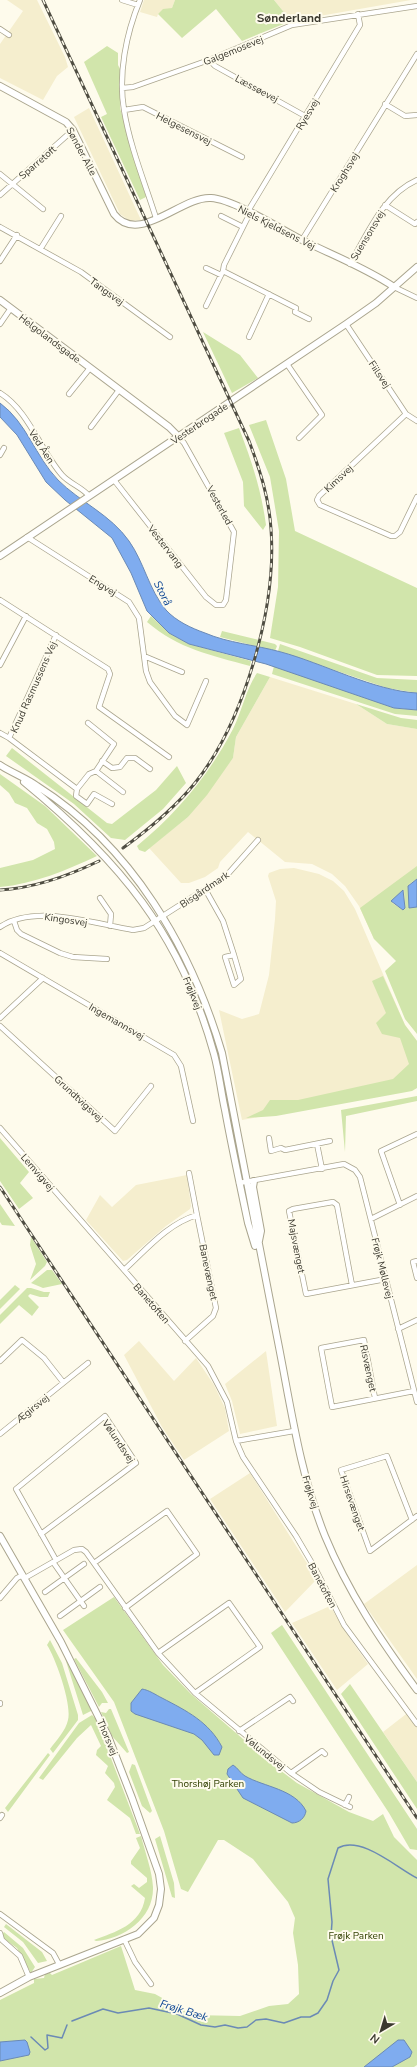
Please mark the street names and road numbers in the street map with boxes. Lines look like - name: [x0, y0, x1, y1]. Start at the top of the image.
- street label: Galgemosevej: [201, 33, 265, 69]
- street label: Læssøevej: [232, 72, 281, 106]
- street label: Ryesvej: [293, 96, 323, 133]
- street label: Helgesensvej: [154, 109, 214, 149]
- street label: Sønder Alle: [62, 125, 100, 178]
- street label: Sparretoft: [16, 142, 60, 183]
- street label: Kroghsvej: [327, 150, 363, 195]
- street label: Niels Kjeldsens Vej: [235, 202, 318, 253]
- street label: Suensonsvej: [347, 208, 388, 263]
- street label: Tangsvej: [86, 275, 127, 309]
- street label: Helgolandsgade: [16, 311, 83, 367]
- street label: Fiilsvej: [365, 358, 394, 391]
- street label: Vesterbrogade: [167, 400, 231, 449]
- street label: Ved Åen: [24, 426, 57, 466]
- street label: Kimsvej: [321, 462, 356, 496]
- street label: Vesterled: [202, 483, 236, 528]
- street label: Vestervang: [143, 521, 186, 571]
- street label: Engvej: [86, 572, 119, 600]
- street label: Knud Rasmussens Vej: [7, 639, 60, 735]
- street label: Bisgårdmark: [177, 868, 233, 912]
- street label: Kingosvej: [44, 910, 88, 930]
- street label: Frøjkvej: [179, 975, 205, 1012]
- street label: Ingemannsvej: [86, 1000, 147, 1043]
- street label: Grundtvigsvej: [51, 1072, 106, 1125]
- street label: Lemvigvej: [17, 1151, 57, 1194]
- street label: Majsvænget: [284, 1218, 308, 1275]
- street label: Frøjk Møllevej: [368, 1236, 396, 1300]
- street label: Banevænget: [195, 1243, 221, 1302]
- street label: Banetoften: [130, 1280, 173, 1327]
- street label: Risvænget: [356, 1343, 380, 1393]
- street label: Ægirsvej: [12, 1391, 52, 1427]
- street label: Vølundsvej: [98, 1416, 138, 1466]
- street label: Frøjkvej: [298, 1474, 322, 1511]
- street label: Hirsevænget: [336, 1474, 368, 1533]
- street label: Banetoften: [304, 1560, 340, 1611]
- street label: Thorsvej: [93, 1717, 121, 1758]
- street label: Vølundsvej: [240, 1731, 288, 1774]

